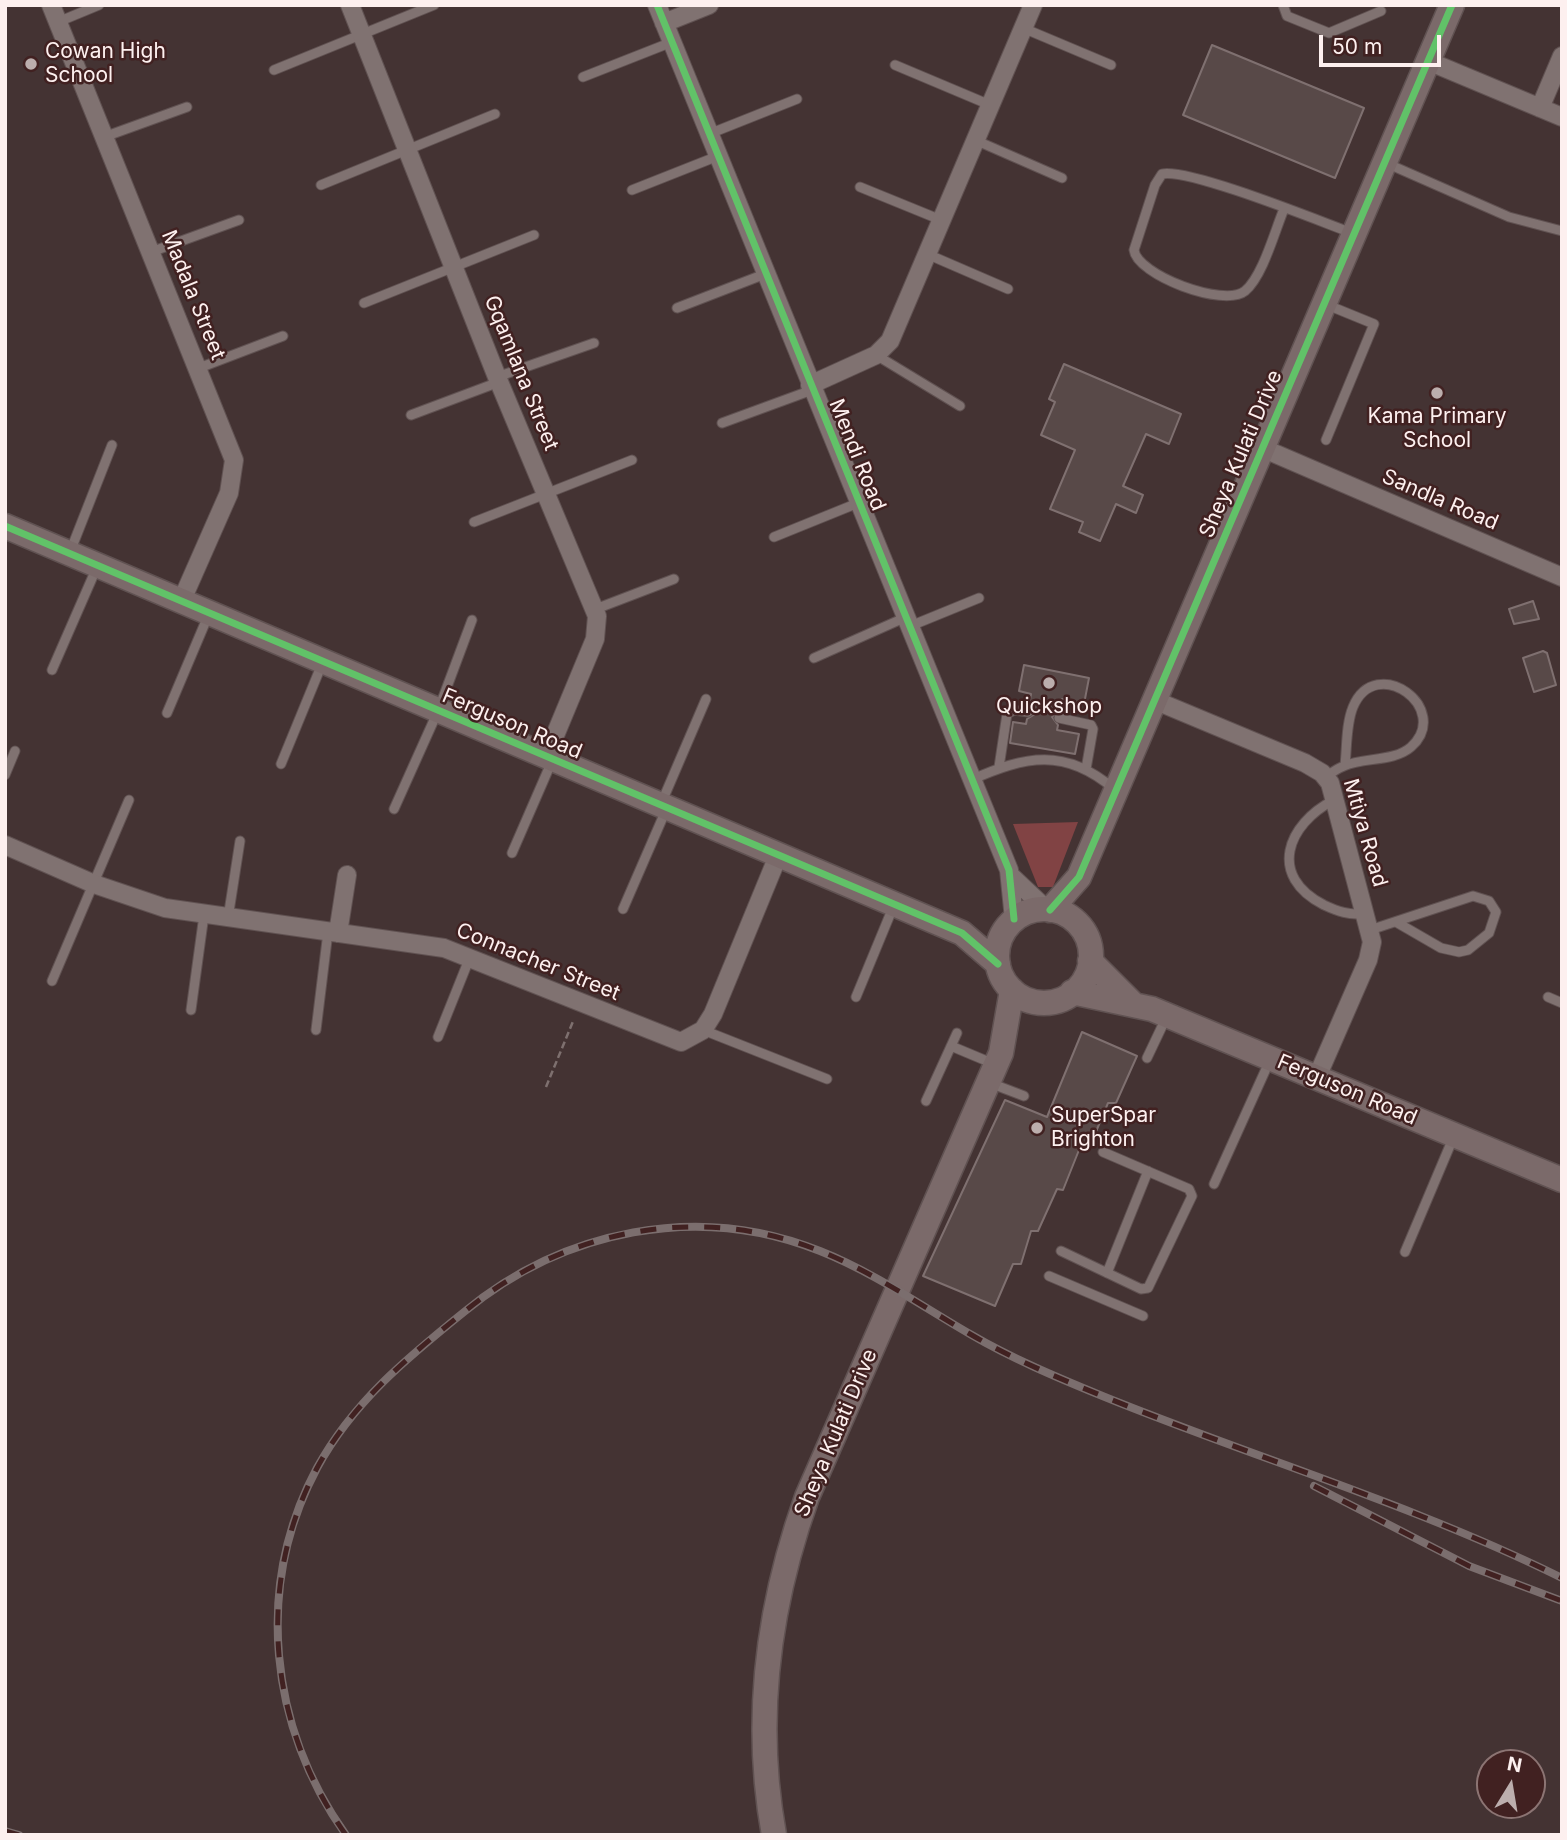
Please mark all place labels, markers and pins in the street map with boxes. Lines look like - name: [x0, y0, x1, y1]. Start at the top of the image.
- place label: Cowan High School: [45, 39, 166, 89]
- marker: Cowan High School: [23, 56, 39, 72]
- marker: Kama Primary School: [1429, 385, 1445, 401]
- place label: Kama Primary School: [1368, 404, 1506, 454]
- marker: Quickshop: [1041, 675, 1057, 691]
- place label: Quickshop: [996, 694, 1102, 720]
- place label: SuperSpar Brighton: [1051, 1103, 1156, 1153]
- marker: SuperSpar Brighton: [1029, 1120, 1045, 1136]

